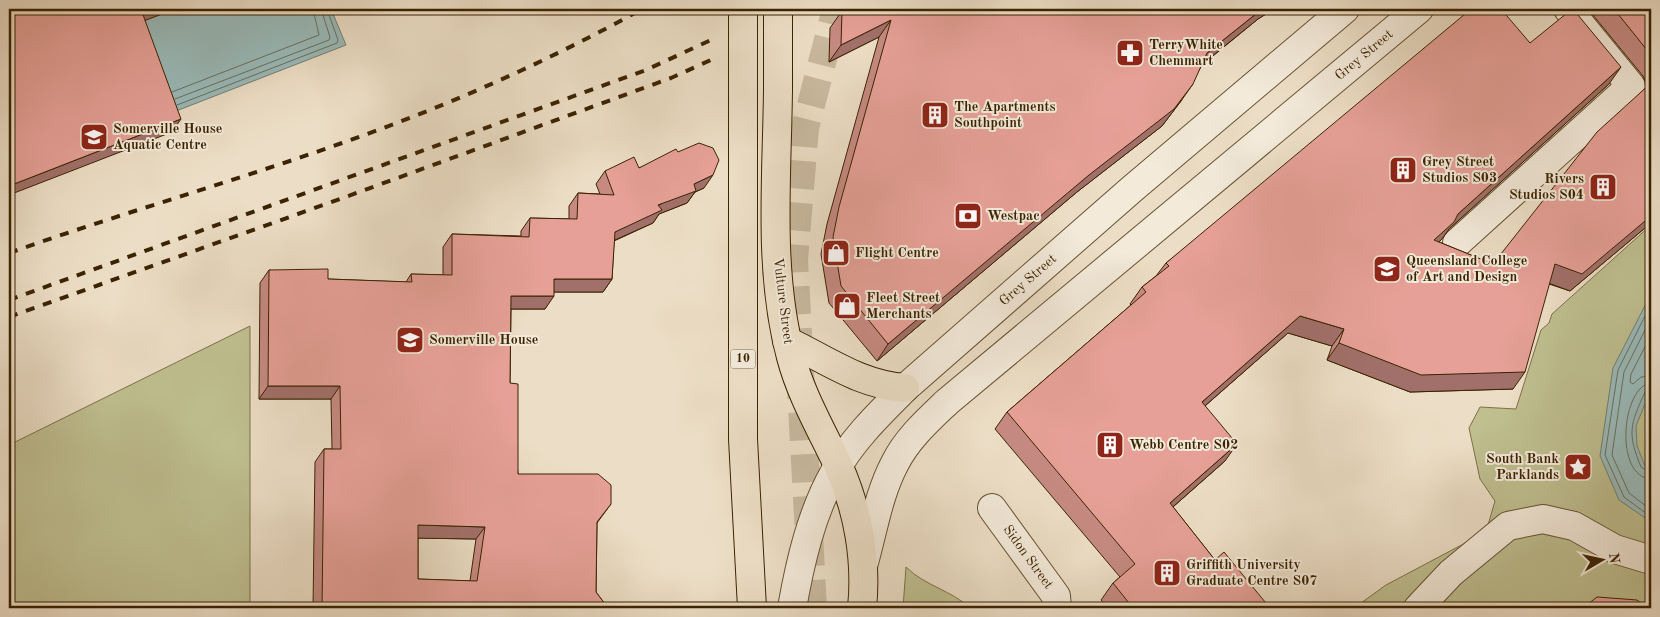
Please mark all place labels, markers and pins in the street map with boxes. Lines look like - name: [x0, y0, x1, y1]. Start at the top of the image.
- pharmacy icon: TerryWhite Chemmart: [1115, 38, 1145, 68]
- place label: TerryWhite Chemmart: [1149, 38, 1223, 68]
- building icon: The Apartments Southpoint: [920, 100, 950, 130]
- place label: The Apartments Southpoint: [954, 100, 1056, 130]
- school or university icon: Somerville House Aquatic Centre: [79, 122, 109, 152]
- place label: Somerville House Aquatic Centre: [113, 122, 222, 152]
- building icon: Grey Street Studios S03: [1388, 155, 1418, 185]
- place label: Grey Street Studios S03: [1422, 155, 1497, 185]
- place label: Rivers Studios S04: [1509, 172, 1584, 202]
- building icon: Rivers Studios S04: [1588, 172, 1618, 202]
- bank icon: Westpac: [953, 201, 983, 231]
- place label: Westpac: [987, 209, 1040, 223]
- shop icon: Flight Centre: [821, 238, 851, 268]
- place label: Flight Centre: [855, 246, 939, 260]
- school or university icon: Queensland College of Art and Design: [1372, 254, 1402, 284]
- place label: Queensland College of Art and Design: [1406, 254, 1527, 284]
- shop icon: Fleet Street Merchants: [832, 291, 862, 321]
- place label: Fleet Street Merchants: [866, 291, 940, 321]
- school or university icon: Somerville House: [395, 325, 425, 355]
- place label: Somerville House: [429, 333, 538, 347]
- building icon: Webb Centre S02: [1095, 430, 1125, 460]
- place label: Webb Centre S02: [1129, 438, 1238, 452]
- place label: South Bank Parklands: [1486, 452, 1559, 482]
- place icon: South Bank Parklands: [1563, 452, 1593, 482]
- building icon: Griffith University Graduate Centre S07: [1152, 558, 1182, 588]
- place label: Griffith University Graduate Centre S07: [1186, 558, 1318, 588]

